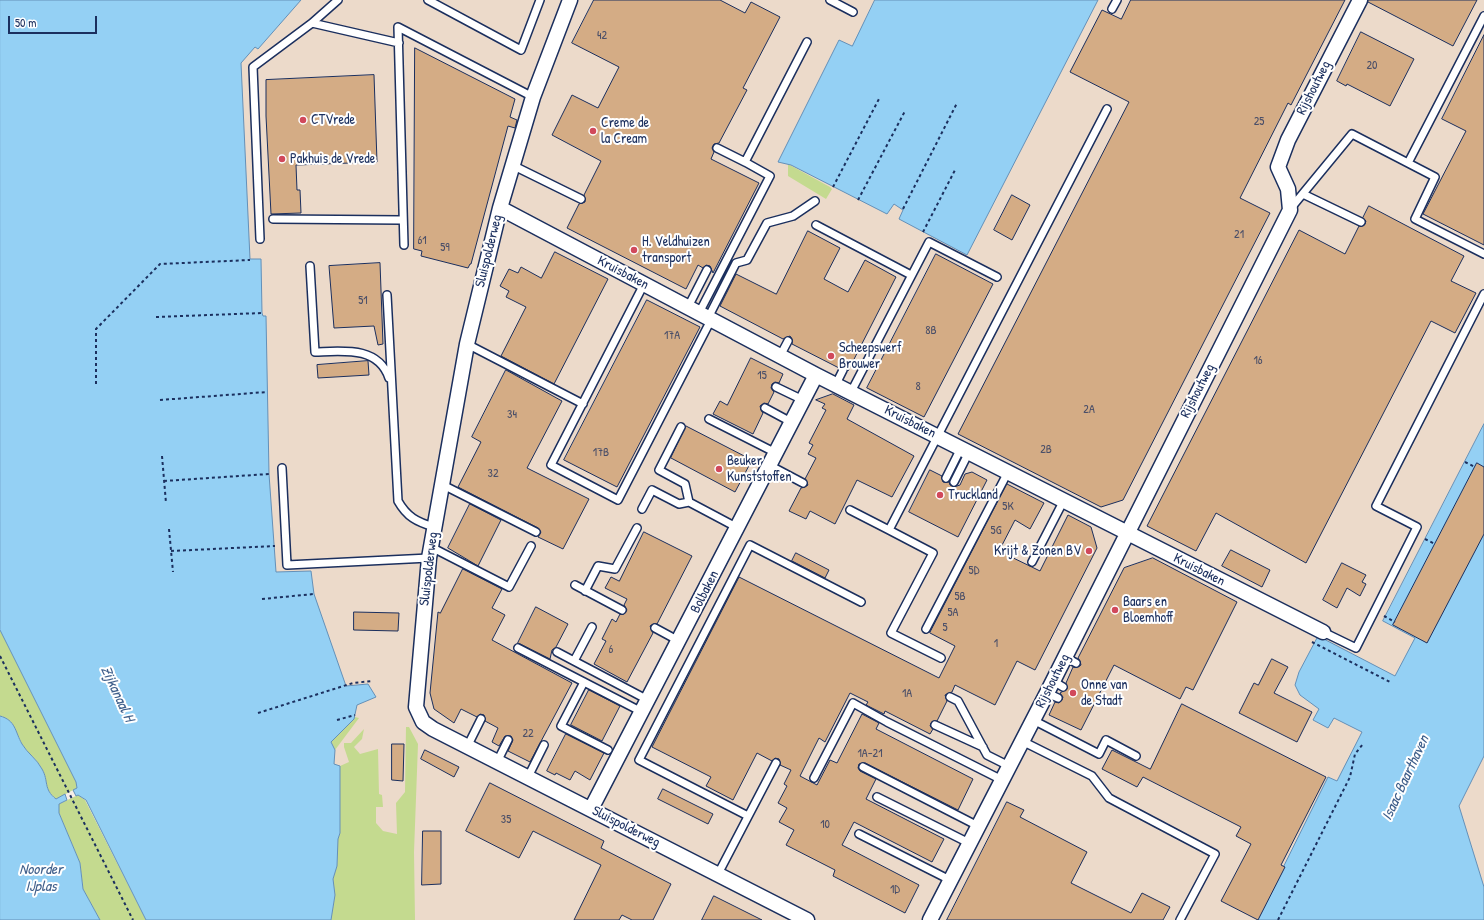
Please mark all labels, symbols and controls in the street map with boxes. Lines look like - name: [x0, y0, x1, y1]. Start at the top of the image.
- scale bar: [10, 8, 99, 34]
- text: 50 m: [15, 14, 36, 31]
- house number: 42: [597, 29, 607, 43]
- street label: Rijshoutweg: [1293, 58, 1335, 118]
- house number: 20: [1367, 59, 1377, 73]
- place label: CTVrede: [311, 112, 355, 128]
- marker: CTVrede: [298, 115, 308, 125]
- place label: Creme de la Cream: [601, 115, 649, 148]
- house number: 25: [1254, 115, 1264, 129]
- marker: Creme de la Cream: [588, 126, 598, 136]
- place label: Pakhuis de Vrede: [290, 151, 375, 167]
- marker: Pakhuis de Vrede: [277, 154, 287, 164]
- street label: Sluispolderweg: [472, 213, 506, 289]
- house number: 21: [1234, 228, 1244, 242]
- house number: 61: [417, 234, 427, 248]
- place label: H. Veldhuizen transport: [642, 234, 710, 266]
- house number: 59: [440, 241, 450, 255]
- marker: H. Veldhuizen transport: [629, 245, 639, 255]
- street label: Kruisbaken: [594, 252, 652, 294]
- house number: 51: [358, 294, 368, 308]
- house number: 8B: [925, 324, 937, 338]
- house number: 17A: [664, 329, 680, 343]
- place label: Scheepswerf Brouwer: [839, 340, 902, 372]
- marker: Scheepswerf Brouwer: [826, 351, 836, 361]
- house number: 16: [1253, 354, 1263, 368]
- street label: Rijshoutweg: [1177, 361, 1219, 421]
- house number: 15: [757, 369, 767, 383]
- house number: 8: [915, 380, 921, 394]
- street label: Kruisbaken: [881, 402, 939, 442]
- house number: 2A: [1083, 403, 1095, 417]
- house number: 34: [507, 408, 517, 422]
- house number: 2B: [1040, 443, 1052, 457]
- house number: 17B: [593, 446, 609, 460]
- place label: Beuker Kunststoffen: [727, 453, 792, 486]
- marker: Beuker Kunststoffen: [714, 464, 724, 474]
- house number: 32: [488, 467, 498, 481]
- place label: Truckland: [948, 487, 998, 503]
- marker: Truckland: [935, 490, 945, 500]
- house number: 5K: [1002, 500, 1014, 514]
- house number: 5G: [991, 524, 1001, 538]
- street label: Sluispolderweg: [416, 531, 442, 607]
- place label: Krijt & Zonen BV: [994, 543, 1081, 559]
- marker: Krijt & Zonen BV: [1084, 546, 1094, 556]
- street label: Kruisbaken: [1170, 550, 1228, 590]
- house number: 5D: [969, 564, 979, 578]
- street label: Bolbaken: [687, 568, 723, 616]
- house number: 5B: [954, 590, 966, 604]
- place label: Baars en Bloemhoff: [1123, 594, 1173, 626]
- marker: Baars en Bloemhoff: [1110, 605, 1120, 615]
- house number: 5A: [948, 606, 958, 620]
- house number: 5: [942, 621, 948, 635]
- house number: 1: [994, 637, 998, 651]
- house number: 6: [609, 643, 613, 657]
- street label: Rijshoutweg: [1032, 651, 1074, 711]
- water label: Zijkanaal H: [96, 663, 138, 725]
- place label: Onne van de Stadt: [1081, 677, 1128, 710]
- house number: 1A: [902, 687, 912, 701]
- marker: Onne van de Stadt: [1068, 688, 1078, 698]
- house number: 22: [522, 727, 534, 741]
- water label: Isaac Baarthaven: [1378, 733, 1434, 823]
- house number: 1A-21: [857, 747, 883, 761]
- street label: Sluispolderweg: [589, 803, 663, 851]
- house number: 35: [501, 813, 511, 827]
- house number: 10: [820, 818, 830, 832]
- water label: Noorder IJplas: [19, 861, 63, 896]
- house number: 1D: [890, 883, 900, 897]

